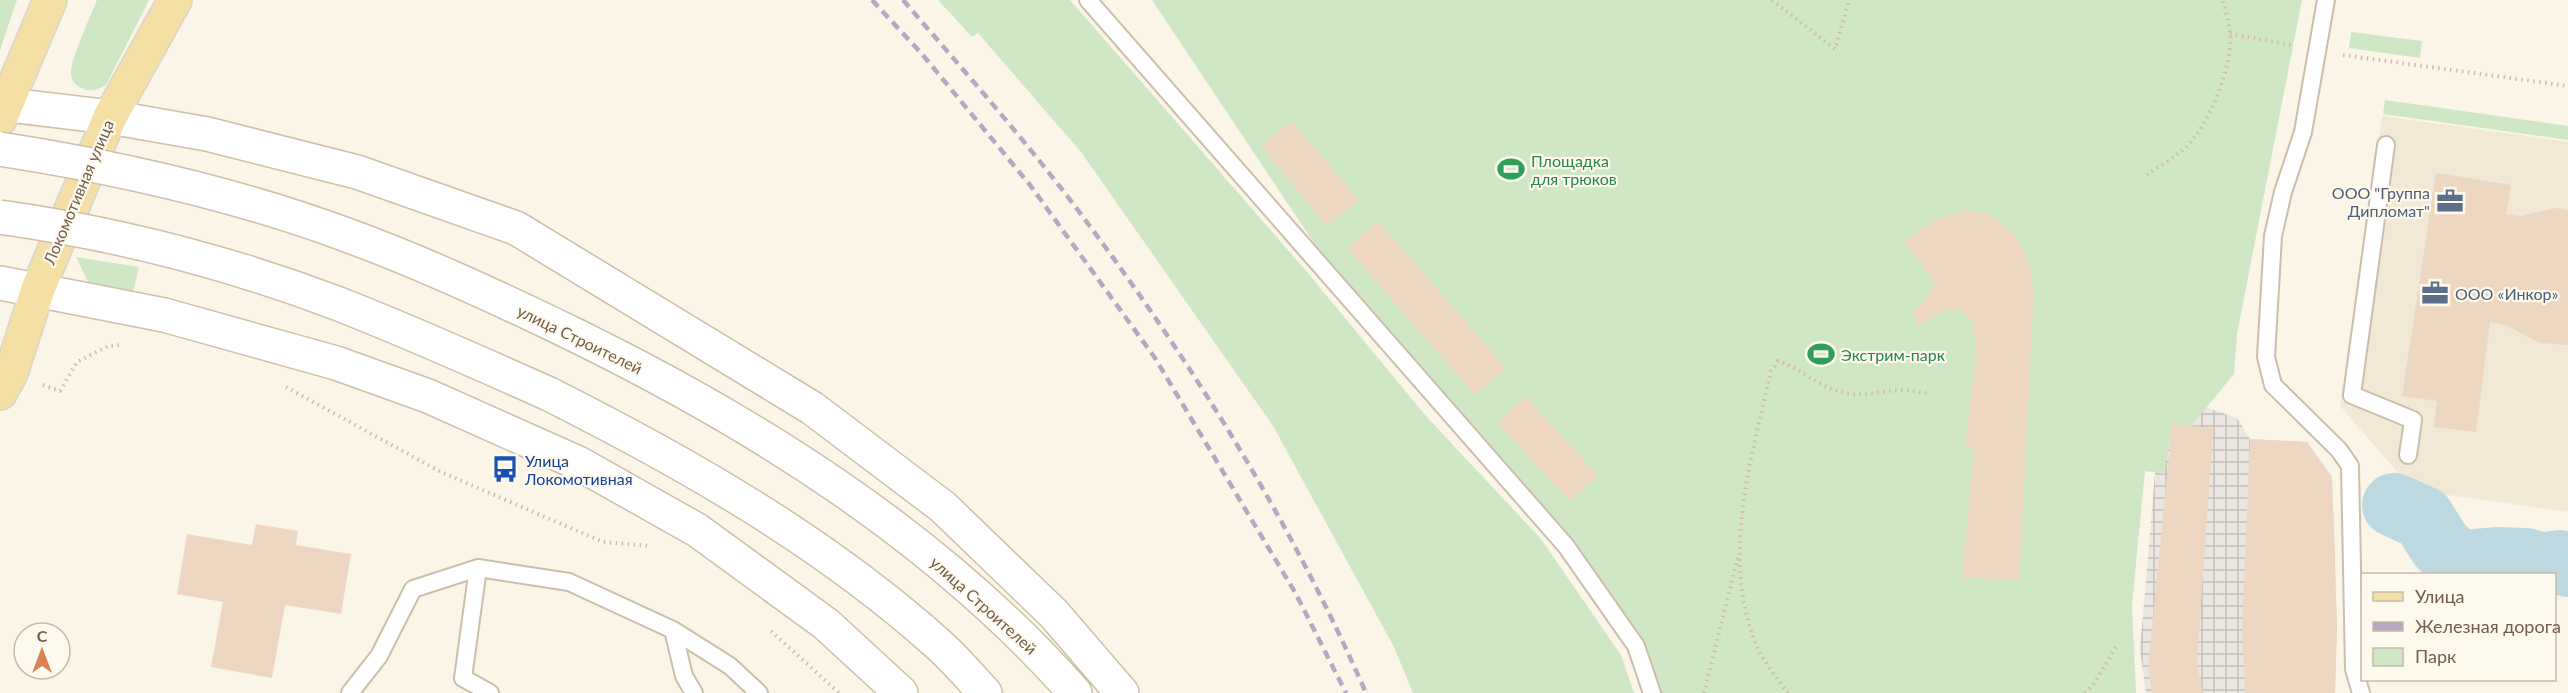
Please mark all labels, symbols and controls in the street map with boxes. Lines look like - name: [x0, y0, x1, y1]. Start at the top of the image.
- street label: Локомотивная улица: [39, 117, 117, 268]
- place label: Площадка для трюков: [1531, 151, 1617, 188]
- sports icon: Площадка для трюков: [1496, 154, 1526, 184]
- place label: ООО "Группа Дипломат": [2332, 183, 2430, 220]
- office icon: ООО "Группа Дипломат": [2435, 186, 2465, 216]
- office icon: ООО «Инкор»: [2420, 278, 2450, 308]
- place label: ООО «Инкор»: [2455, 284, 2558, 303]
- street label: улица Строителей: [514, 300, 646, 378]
- sports icon: Экстрим-парк: [1806, 339, 1836, 369]
- place label: Экстрим-парк: [1841, 345, 1946, 364]
- place label: Улица Локомотивная: [524, 451, 633, 488]
- bus stop icon: Улица Локомотивная: [490, 454, 520, 484]
- street label: улица Строителей: [927, 552, 1041, 658]
- legend: [2361, 573, 2556, 681]
- text: Улица: [2415, 585, 2465, 607]
- text: Железная дорога: [2415, 615, 2561, 637]
- north arrow: [12, 621, 72, 681]
- text: С: [37, 626, 48, 645]
- text: Парк: [2415, 645, 2457, 667]

